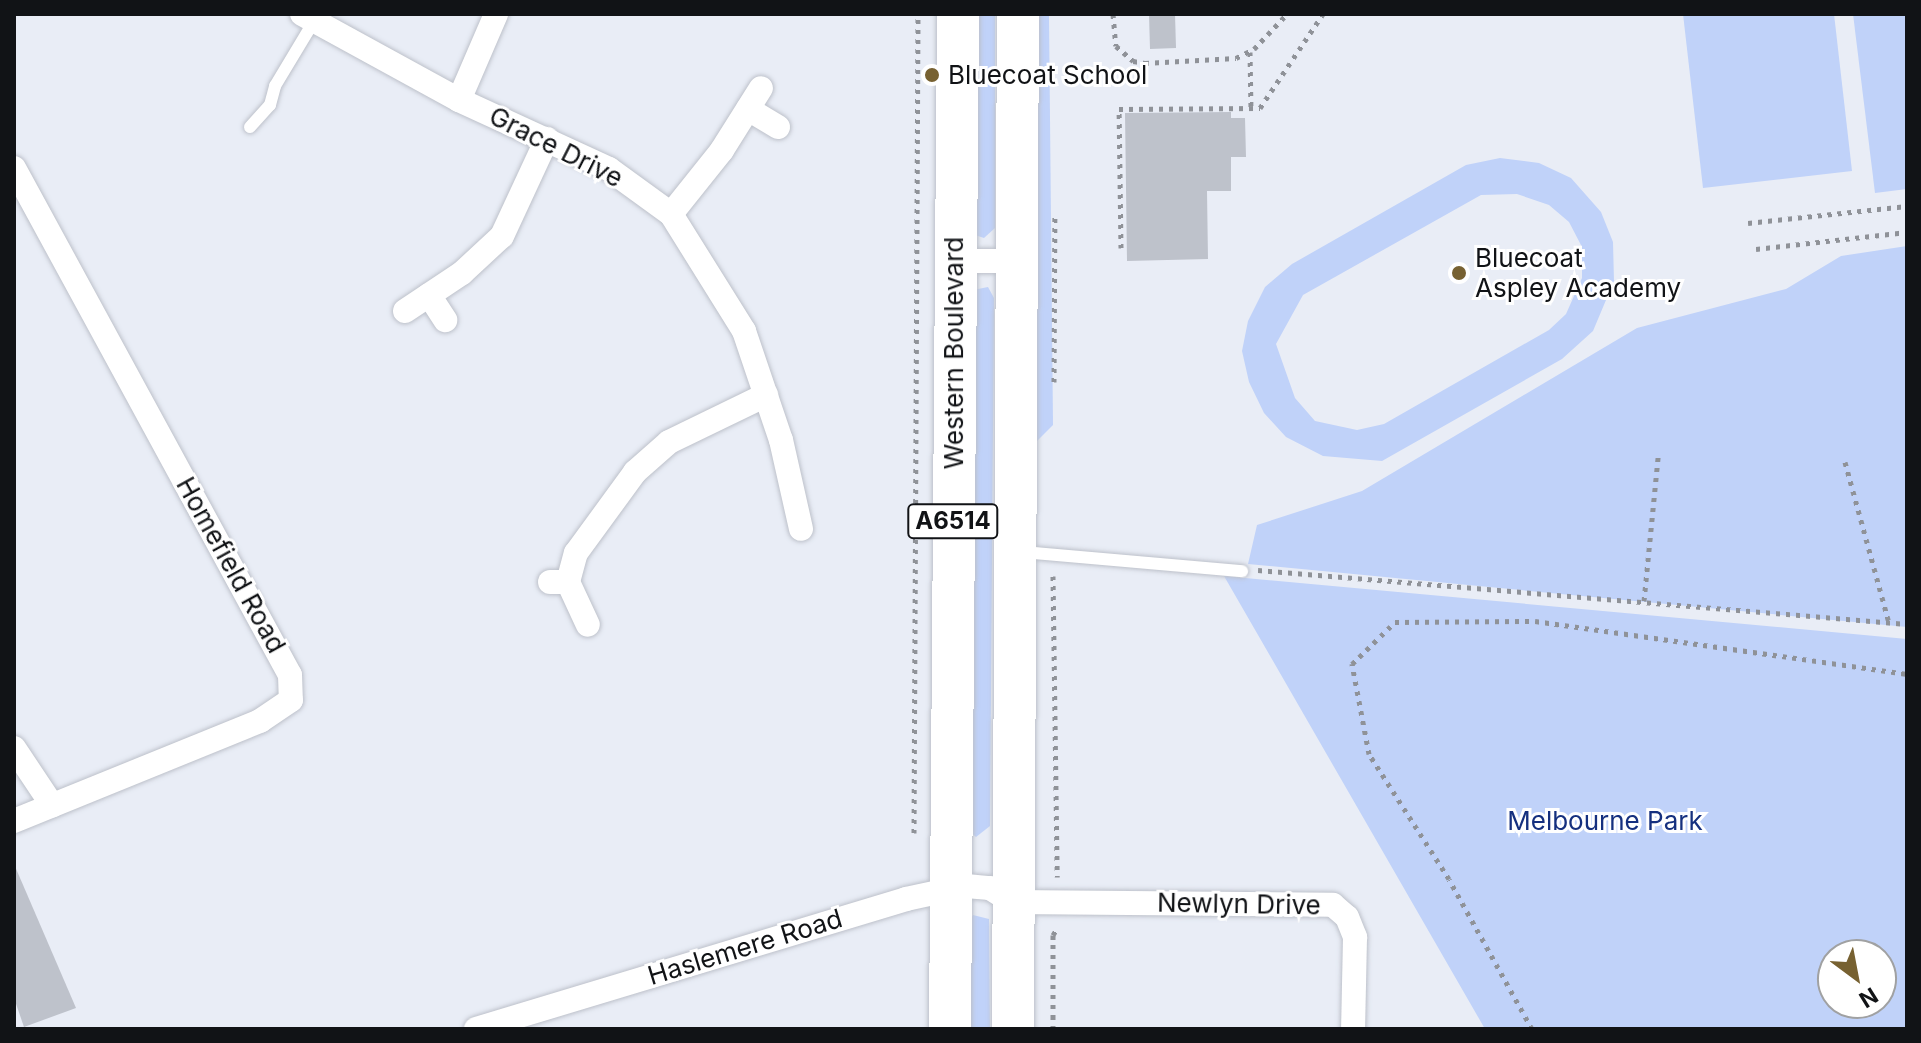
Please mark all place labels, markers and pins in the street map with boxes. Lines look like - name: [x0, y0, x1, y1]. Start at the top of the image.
- place label: Bluecoat School: [948, 59, 1147, 91]
- marker: Bluecoat School: [923, 66, 941, 84]
- place label: Bluecoat Aspley Academy: [1475, 242, 1681, 304]
- marker: Bluecoat Aspley Academy: [1450, 264, 1468, 282]

